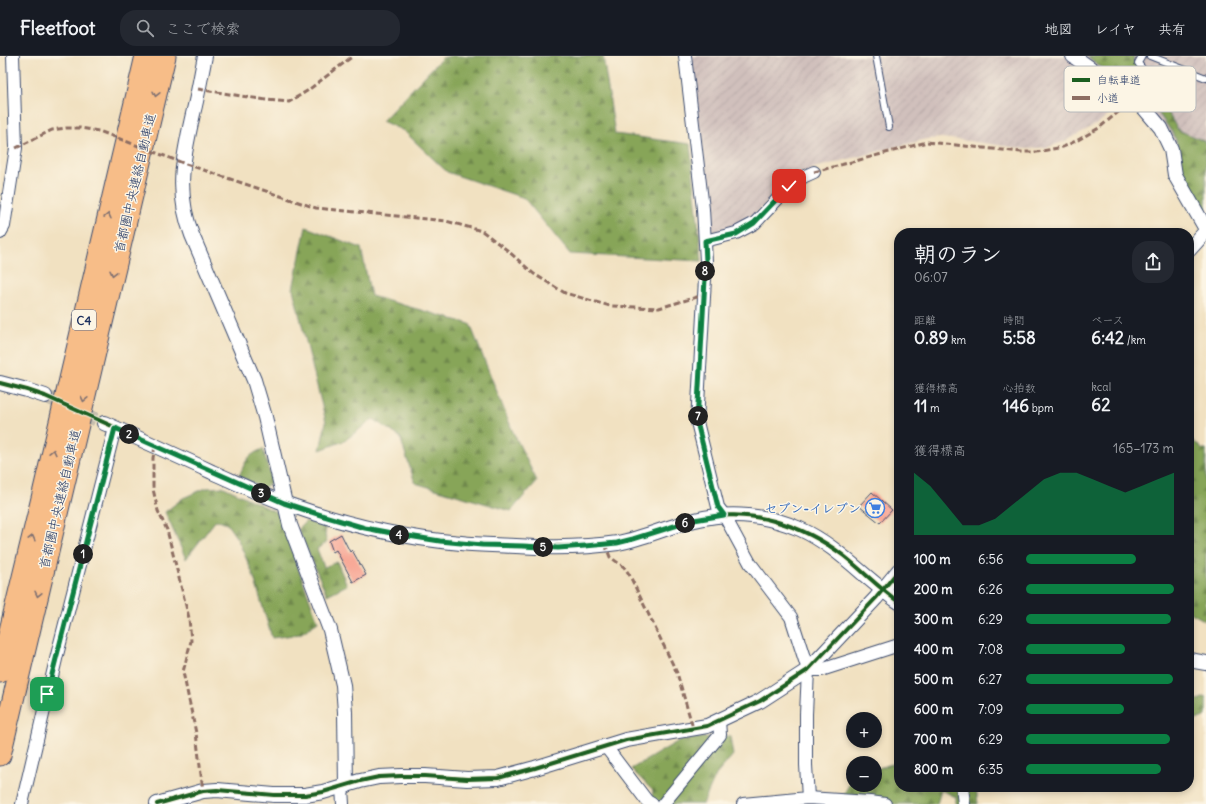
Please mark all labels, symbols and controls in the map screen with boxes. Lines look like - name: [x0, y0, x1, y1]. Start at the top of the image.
- search box: [120, 10, 400, 46]
- text: Fleetfoot: [20, 16, 96, 40]
- icon: search: [134, 17, 156, 39]
- text: ここで検索: [166, 19, 241, 38]
- text: 地図: [1045, 20, 1073, 38]
- text: レイヤ: [1095, 20, 1136, 38]
- text: 共有: [1158, 20, 1186, 38]
- legend: [1064, 66, 1196, 112]
- text: 自転車道: [1097, 73, 1141, 87]
- one-way arrow: [152, 91, 160, 97]
- text: 小道: [1097, 91, 1119, 105]
- street label: 首都圏中央連絡自動車道: [111, 111, 159, 255]
- pin: [772, 169, 806, 203]
- icon: check: [778, 175, 800, 197]
- one-way arrow: [104, 213, 112, 219]
- text: 朝のラン: [914, 240, 1002, 268]
- button: share: [1132, 241, 1174, 283]
- pin: 8: [695, 261, 715, 281]
- text: 8: [702, 264, 708, 278]
- text: 06:07: [914, 269, 948, 286]
- one-way arrow: [110, 270, 118, 276]
- road number: C4: [72, 310, 96, 330]
- text: 距離: [914, 313, 936, 327]
- text: 時間: [1003, 313, 1025, 327]
- text: ペース: [1091, 313, 1124, 327]
- text: 0.89: [914, 327, 948, 349]
- text: 5:58: [1003, 327, 1036, 349]
- text: 6:42: [1091, 327, 1124, 349]
- text: km: [948, 333, 966, 347]
- text: /km: [1124, 333, 1146, 347]
- text: kcal: [1091, 380, 1111, 394]
- text: 獲得標高: [914, 381, 958, 395]
- text: 心拍数: [1003, 381, 1036, 395]
- text: 62: [1091, 394, 1110, 416]
- text: 11: [914, 395, 928, 417]
- text: 146: [1003, 395, 1029, 417]
- one-way arrow: [80, 396, 88, 403]
- text: m: [928, 401, 940, 415]
- text: bpm: [1029, 401, 1054, 415]
- pin: 7: [688, 406, 708, 426]
- text: 7: [695, 409, 701, 423]
- pin: 2: [119, 424, 139, 444]
- street label: 首都圏中央連絡自動車道: [36, 427, 84, 571]
- text: 2: [126, 427, 132, 441]
- text: 165–173 m: [1113, 440, 1174, 457]
- text: 獲得標高: [914, 442, 966, 459]
- one-way arrow: [48, 449, 56, 455]
- pin: 3: [251, 483, 271, 503]
- text: 3: [258, 486, 264, 500]
- supermarket icon: セブン-イレブン: [864, 497, 886, 519]
- place label: セブン-イレブン: [764, 500, 861, 517]
- pin: 6: [675, 513, 695, 533]
- text: 6: [682, 516, 688, 530]
- pin: 4: [389, 525, 409, 545]
- text: 4: [396, 528, 402, 542]
- one-way arrow: [28, 535, 36, 542]
- pin: 5: [533, 537, 553, 557]
- text: 5: [540, 540, 546, 554]
- pin: 1: [73, 544, 93, 564]
- text: 1: [81, 547, 85, 561]
- text: 100 m: [914, 551, 951, 568]
- text: 6:56: [978, 551, 1003, 568]
- text: 200 m: [914, 581, 953, 598]
- text: 6:26: [978, 581, 1003, 598]
- one-way arrow: [34, 591, 42, 597]
- text: 300 m: [914, 611, 953, 628]
- text: 6:29: [978, 611, 1003, 628]
- text: 400 m: [914, 641, 953, 658]
- text: 7:08: [978, 641, 1003, 658]
- text: 500 m: [914, 671, 953, 688]
- text: 6:27: [978, 671, 1002, 688]
- pin: [30, 677, 64, 711]
- icon: arrive: [36, 683, 58, 705]
- text: 600 m: [914, 701, 953, 718]
- text: 7:09: [978, 701, 1003, 718]
- map controls: [846, 712, 882, 792]
- button: +: [846, 712, 882, 748]
- text: 700 m: [914, 731, 952, 748]
- text: 6:29: [978, 731, 1003, 748]
- button: −: [846, 756, 882, 792]
- text: 800 m: [914, 761, 953, 778]
- text: 6:35: [978, 761, 1003, 778]

